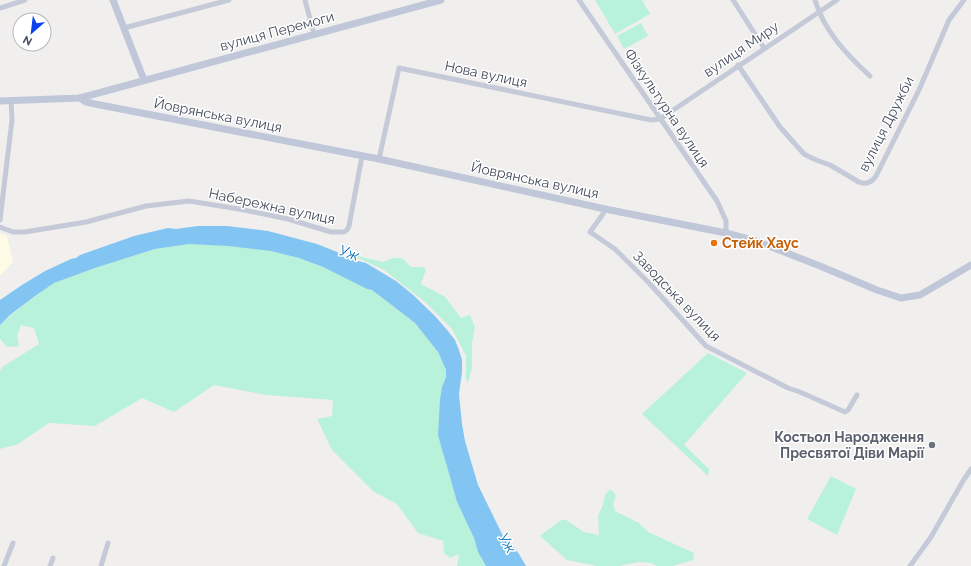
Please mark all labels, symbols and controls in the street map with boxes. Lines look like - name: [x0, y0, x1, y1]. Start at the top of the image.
- street label: вулиця Перемоги: [218, 8, 336, 54]
- north arrow: [12, 12, 52, 52]
- street label: вулиця Миру: [701, 18, 782, 80]
- text: N: [21, 33, 34, 48]
- street label: Фізкультурна вулиця: [621, 46, 713, 170]
- street label: Нова вулиця: [443, 57, 529, 91]
- street label: вулиця Дружби: [855, 74, 917, 174]
- street label: Йоврянська вулиця: [153, 94, 284, 135]
- street label: Йоврянська вулиця: [470, 158, 601, 201]
- street label: Набережна вулиця: [207, 185, 337, 227]
- place label: Стейк Хаус: [722, 235, 799, 251]
- marker: Стейк Хаус: [709, 238, 719, 248]
- water label: Уж: [336, 241, 362, 265]
- street label: Заводська вулиця: [630, 248, 724, 344]
- place label: Костьол Народження Пресвятої Діви Марії: [774, 429, 924, 461]
- marker: Костьол Народження Пресвятої Діви Марії: [927, 440, 937, 450]
- water label: Уж: [494, 530, 520, 557]

